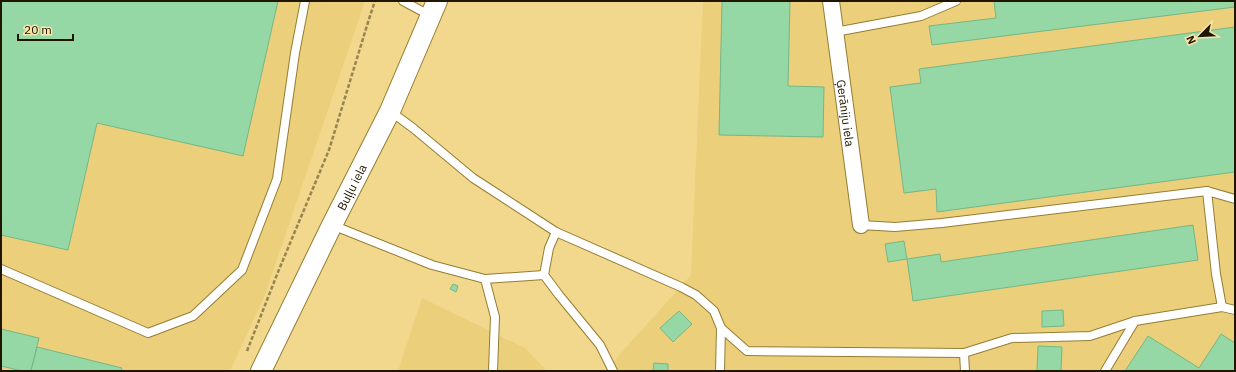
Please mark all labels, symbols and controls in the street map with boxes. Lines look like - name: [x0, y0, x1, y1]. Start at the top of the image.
- scale bar: [18, 16, 73, 42]
- north arrow: [1180, 16, 1220, 56]
- text: 20 m: [24, 22, 52, 37]
- text: N: [1183, 34, 1199, 47]
- street label: Ģerāniju iela: [834, 79, 858, 148]
- street label: Buļļu iela: [333, 161, 370, 213]

